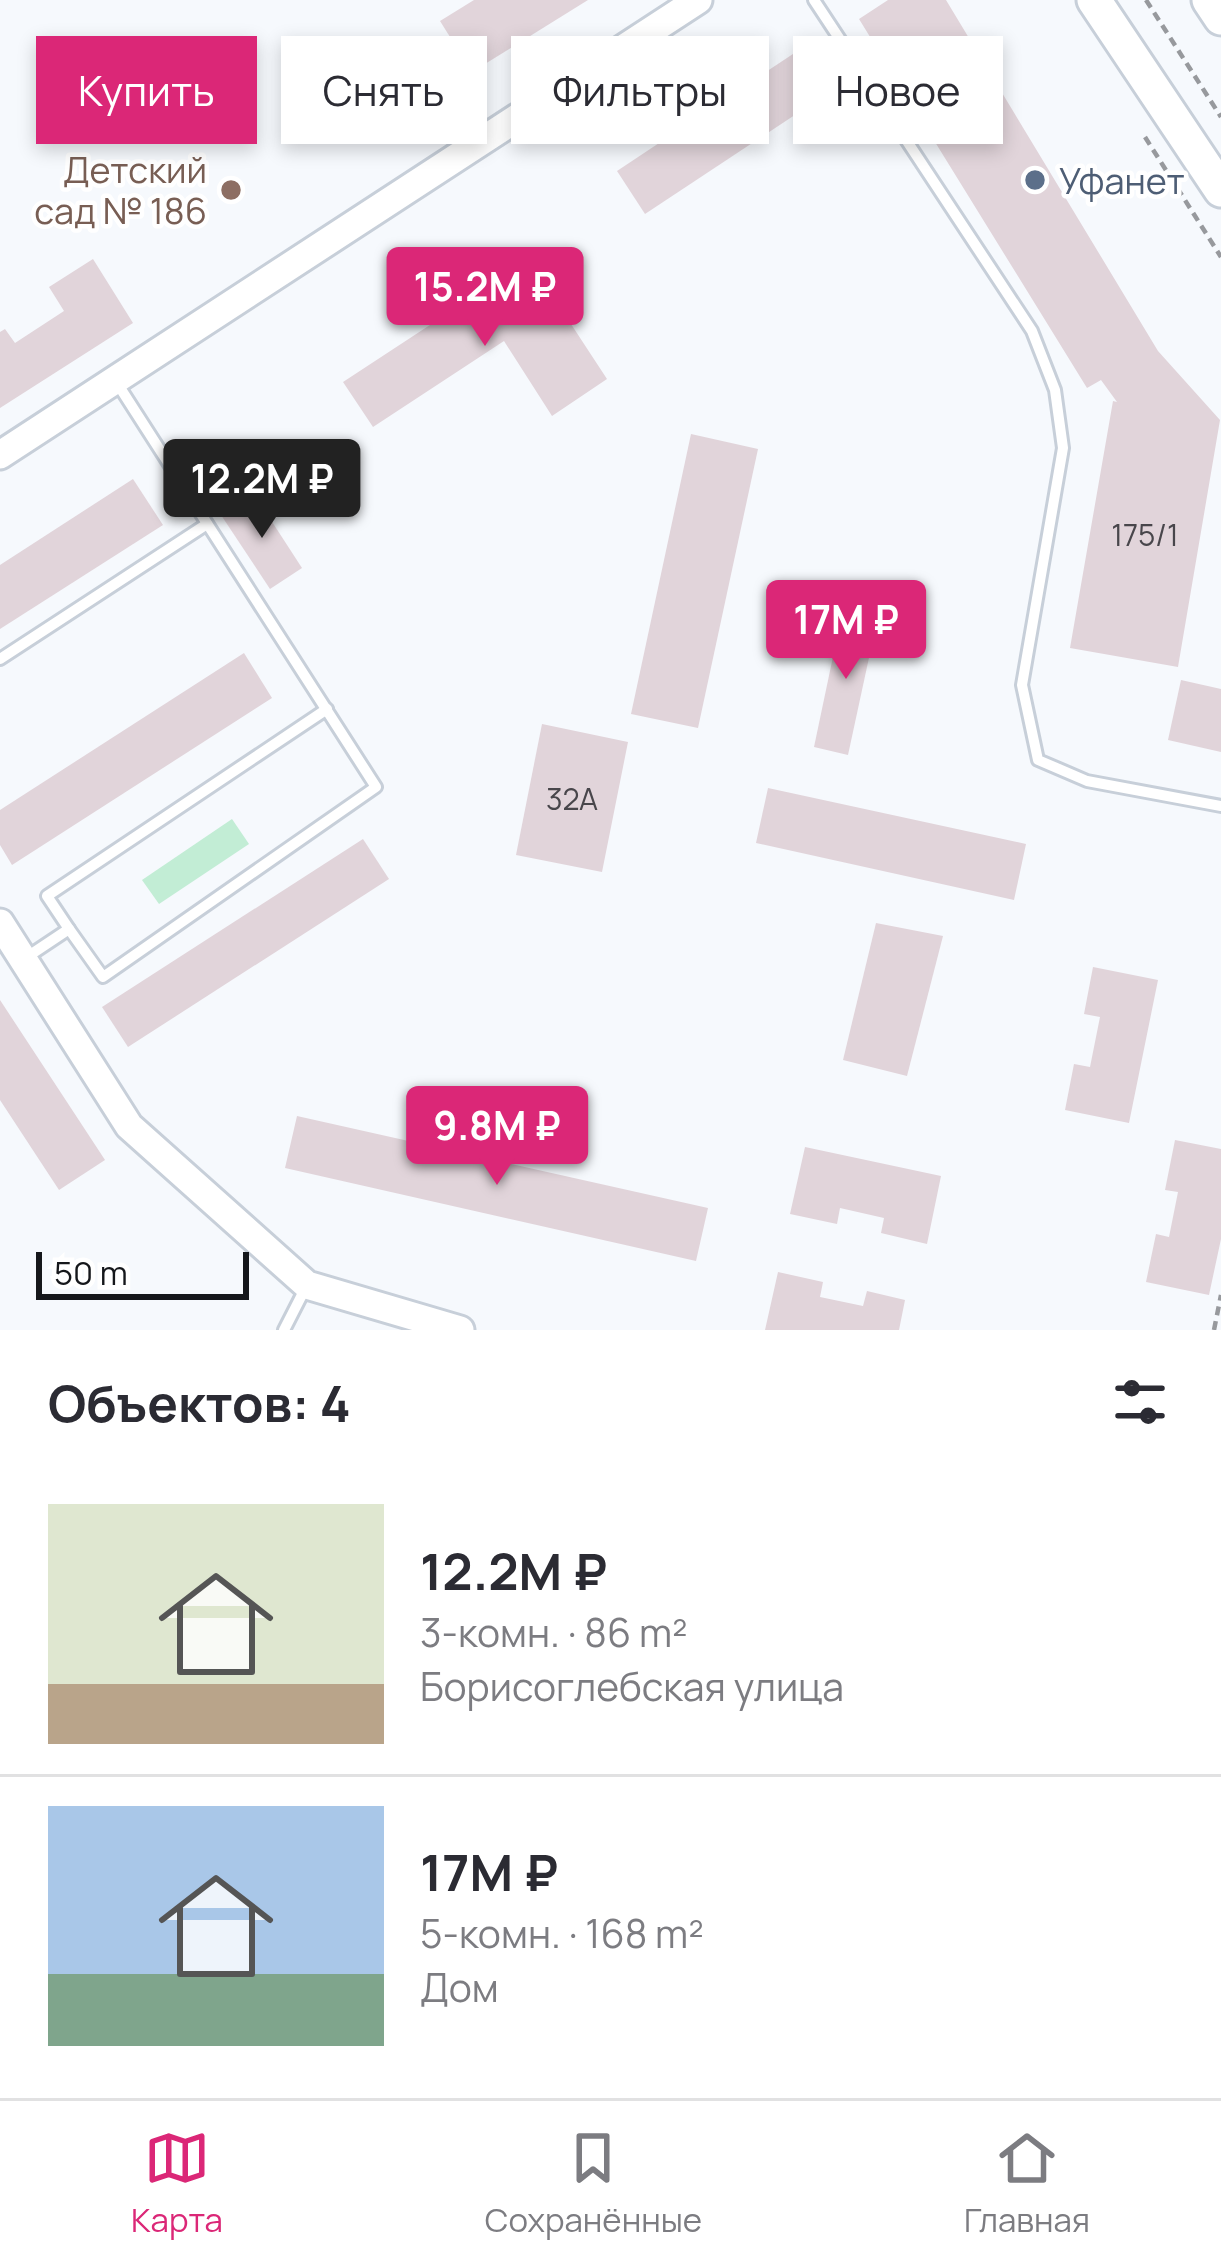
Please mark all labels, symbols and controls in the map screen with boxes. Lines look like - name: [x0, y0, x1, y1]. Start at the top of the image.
- chip: Купить: [36, 36, 257, 144]
- chip: Снять: [281, 36, 487, 144]
- chip: Фильтры: [511, 36, 769, 144]
- chip: Новое: [793, 36, 1003, 144]
- place label: Детский сад № 186: [34, 145, 207, 235]
- place label: Уфанет: [1059, 156, 1185, 205]
- marker: Уфанет: [1022, 167, 1048, 193]
- marker: Детский сад № 186: [218, 177, 244, 203]
- pin: 15.2M ₽: [374, 247, 596, 349]
- text: 15.2M ₽: [414, 259, 556, 313]
- pin: 12.2M ₽: [151, 439, 373, 541]
- text: 12.2M ₽: [190, 451, 334, 505]
- house number: 175/1: [1111, 514, 1179, 555]
- pin: 17M ₽: [762, 580, 930, 682]
- text: 17M ₽: [793, 592, 899, 646]
- house number: 32А: [546, 778, 598, 819]
- pin: 9.8M ₽: [399, 1086, 595, 1188]
- text: 9.8M ₽: [433, 1098, 561, 1152]
- scale bar: [36, 1246, 249, 1299]
- text: 50 m: [54, 1250, 128, 1295]
- text: Объектов: 4: [48, 1368, 351, 1437]
- icon: filters: [1107, 1369, 1173, 1435]
- text: 12.2M ₽: [420, 1536, 607, 1605]
- icon: home: [144, 1552, 288, 1696]
- text: 3-комн. · 86 m²: [420, 1605, 688, 1659]
- text: Борисоглебская улица: [420, 1659, 844, 1713]
- text: 17M ₽: [420, 1837, 558, 1906]
- icon: home: [144, 1854, 288, 1998]
- text: 5-комн. · 168 m²: [420, 1906, 704, 1960]
- text: Дом: [420, 1960, 499, 2014]
- tab: Карта: [131, 2125, 223, 2242]
- tab: Сохранённые: [485, 2125, 702, 2242]
- tab: Главная: [964, 2125, 1090, 2242]

